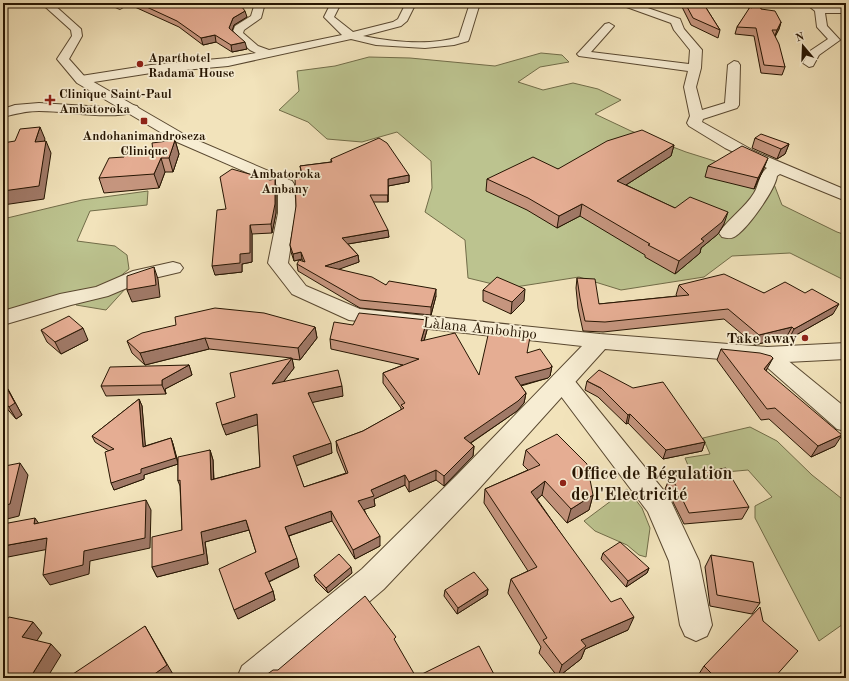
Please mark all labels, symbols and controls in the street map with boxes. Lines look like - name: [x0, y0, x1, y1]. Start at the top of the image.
- north arrow: [783, 26, 823, 66]
- text: N: [794, 31, 807, 45]
- place label: Aparthotel Radama House: [148, 52, 234, 80]
- marker: Aparthotel Radama House: [135, 59, 145, 69]
- place label: Clinique Saint-Paul Ambatoroka: [59, 88, 172, 116]
- marker: Clinique Saint-Paul Ambatoroka: [44, 94, 56, 106]
- marker: Andohanimandroseza Clinique: [139, 116, 149, 126]
- place label: Andohanimandroseza Clinique: [82, 130, 206, 158]
- district label: Ambatoroka Ambany: [249, 168, 321, 196]
- street label: Làlana Ambohipo: [422, 316, 538, 343]
- place label: Take away: [726, 332, 797, 347]
- marker: Take away: [800, 333, 810, 343]
- place label: Office de Régulation de l'Electricité: [571, 465, 733, 504]
- marker: Office de Régulation de l'Electricité: [558, 478, 568, 488]

